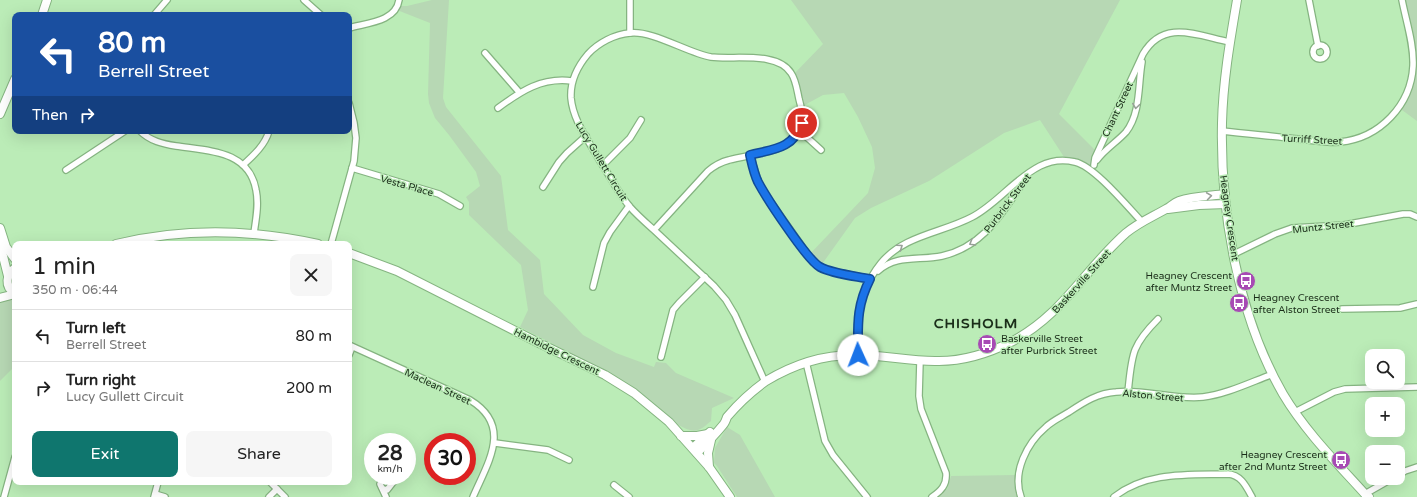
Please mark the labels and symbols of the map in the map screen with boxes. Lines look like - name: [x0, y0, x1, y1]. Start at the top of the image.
- street label: Chant Street: [1100, 80, 1136, 139]
- one-way arrow: [1132, 103, 1141, 109]
- pin: [785, 106, 819, 140]
- street label: Lucy Gullett Circuit: [573, 120, 630, 204]
- street label: Turriff Street: [1281, 132, 1343, 148]
- street label: Purbrick Street: [982, 171, 1034, 236]
- street label: Vesta Place: [379, 173, 435, 199]
- street label: Heagney Crescent: [1217, 175, 1241, 262]
- one-way arrow: [1206, 192, 1212, 201]
- street label: Muntz Street: [1292, 218, 1355, 236]
- one-way arrow: [969, 239, 976, 246]
- one-way arrow: [895, 245, 902, 252]
- street label: Baskerville Street: [1050, 247, 1114, 316]
- place label: Heagney Crescent after Muntz Street: [1145, 270, 1232, 294]
- bus stop icon: Heagney Crescent after Muntz Street: [1235, 270, 1257, 292]
- bus stop icon: Heagney Crescent after Alston Street: [1228, 292, 1250, 314]
- place label: Heagney Crescent after Alston Street: [1253, 292, 1340, 316]
- district label: CHISHOLM: [934, 315, 1018, 332]
- street label: Hambidge Crescent: [512, 326, 601, 378]
- bus stop icon: Baskerville Street after Purbrick Street: [976, 333, 998, 355]
- place label: Baskerville Street after Purbrick Street: [1001, 333, 1097, 357]
- position arrow: [837, 334, 879, 376]
- street label: Maclean Street: [403, 366, 473, 408]
- street label: Alston Street: [1122, 387, 1184, 405]
- speed limit sign: 30: [424, 433, 476, 485]
- place label: Heagney Crescent after 2nd Muntz Street: [1219, 449, 1327, 473]
- bus stop icon: Heagney Crescent after 2nd Muntz Street: [1330, 449, 1352, 471]

